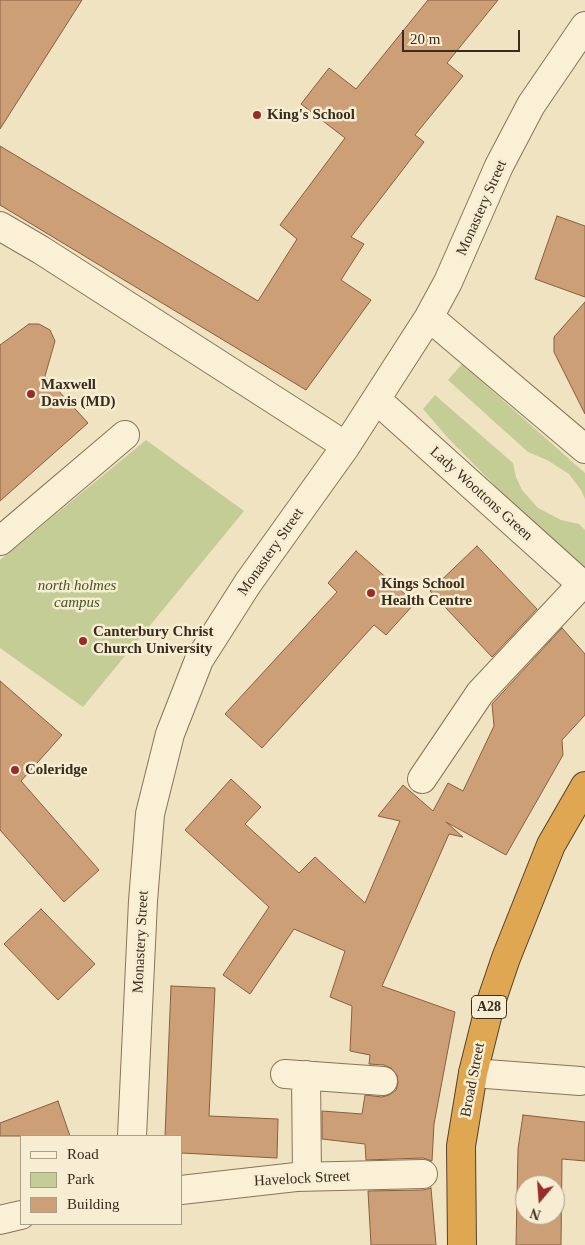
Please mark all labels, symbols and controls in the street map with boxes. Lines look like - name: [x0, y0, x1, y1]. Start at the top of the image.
- scale bar: [405, 20, 522, 52]
- text: 20 m: [410, 31, 440, 47]
- place label: King's School: [267, 106, 355, 124]
- marker: King's School: [251, 109, 263, 121]
- street label: Monastery Street: [453, 157, 511, 259]
- place label: Maxwell Davis (MD): [41, 376, 116, 411]
- marker: Maxwell Davis (MD): [25, 388, 37, 400]
- street label: Lady Woottons Green: [426, 443, 536, 545]
- street label: Monastery Street: [234, 505, 308, 599]
- place label: Kings School Health Centre: [381, 575, 472, 610]
- park label: north holmes campus: [38, 577, 116, 612]
- marker: Kings School Health Centre: [365, 587, 377, 599]
- place label: Canterbury Christ Church University: [93, 623, 213, 658]
- marker: Canterbury Christ Church University: [77, 635, 89, 647]
- place label: Coleridge: [25, 761, 87, 779]
- marker: Coleridge: [9, 764, 21, 776]
- street label: Monastery Street: [129, 890, 153, 994]
- road number: A28: [472, 996, 506, 1019]
- street label: Broad Street: [457, 1041, 489, 1119]
- legend: [20, 1135, 182, 1225]
- text: Road: [67, 1146, 99, 1162]
- street label: Havelock Street: [253, 1167, 351, 1191]
- text: Park: [67, 1171, 95, 1187]
- north arrow: [515, 1175, 565, 1225]
- text: Building: [67, 1196, 120, 1212]
- text: N: [528, 1205, 543, 1222]

